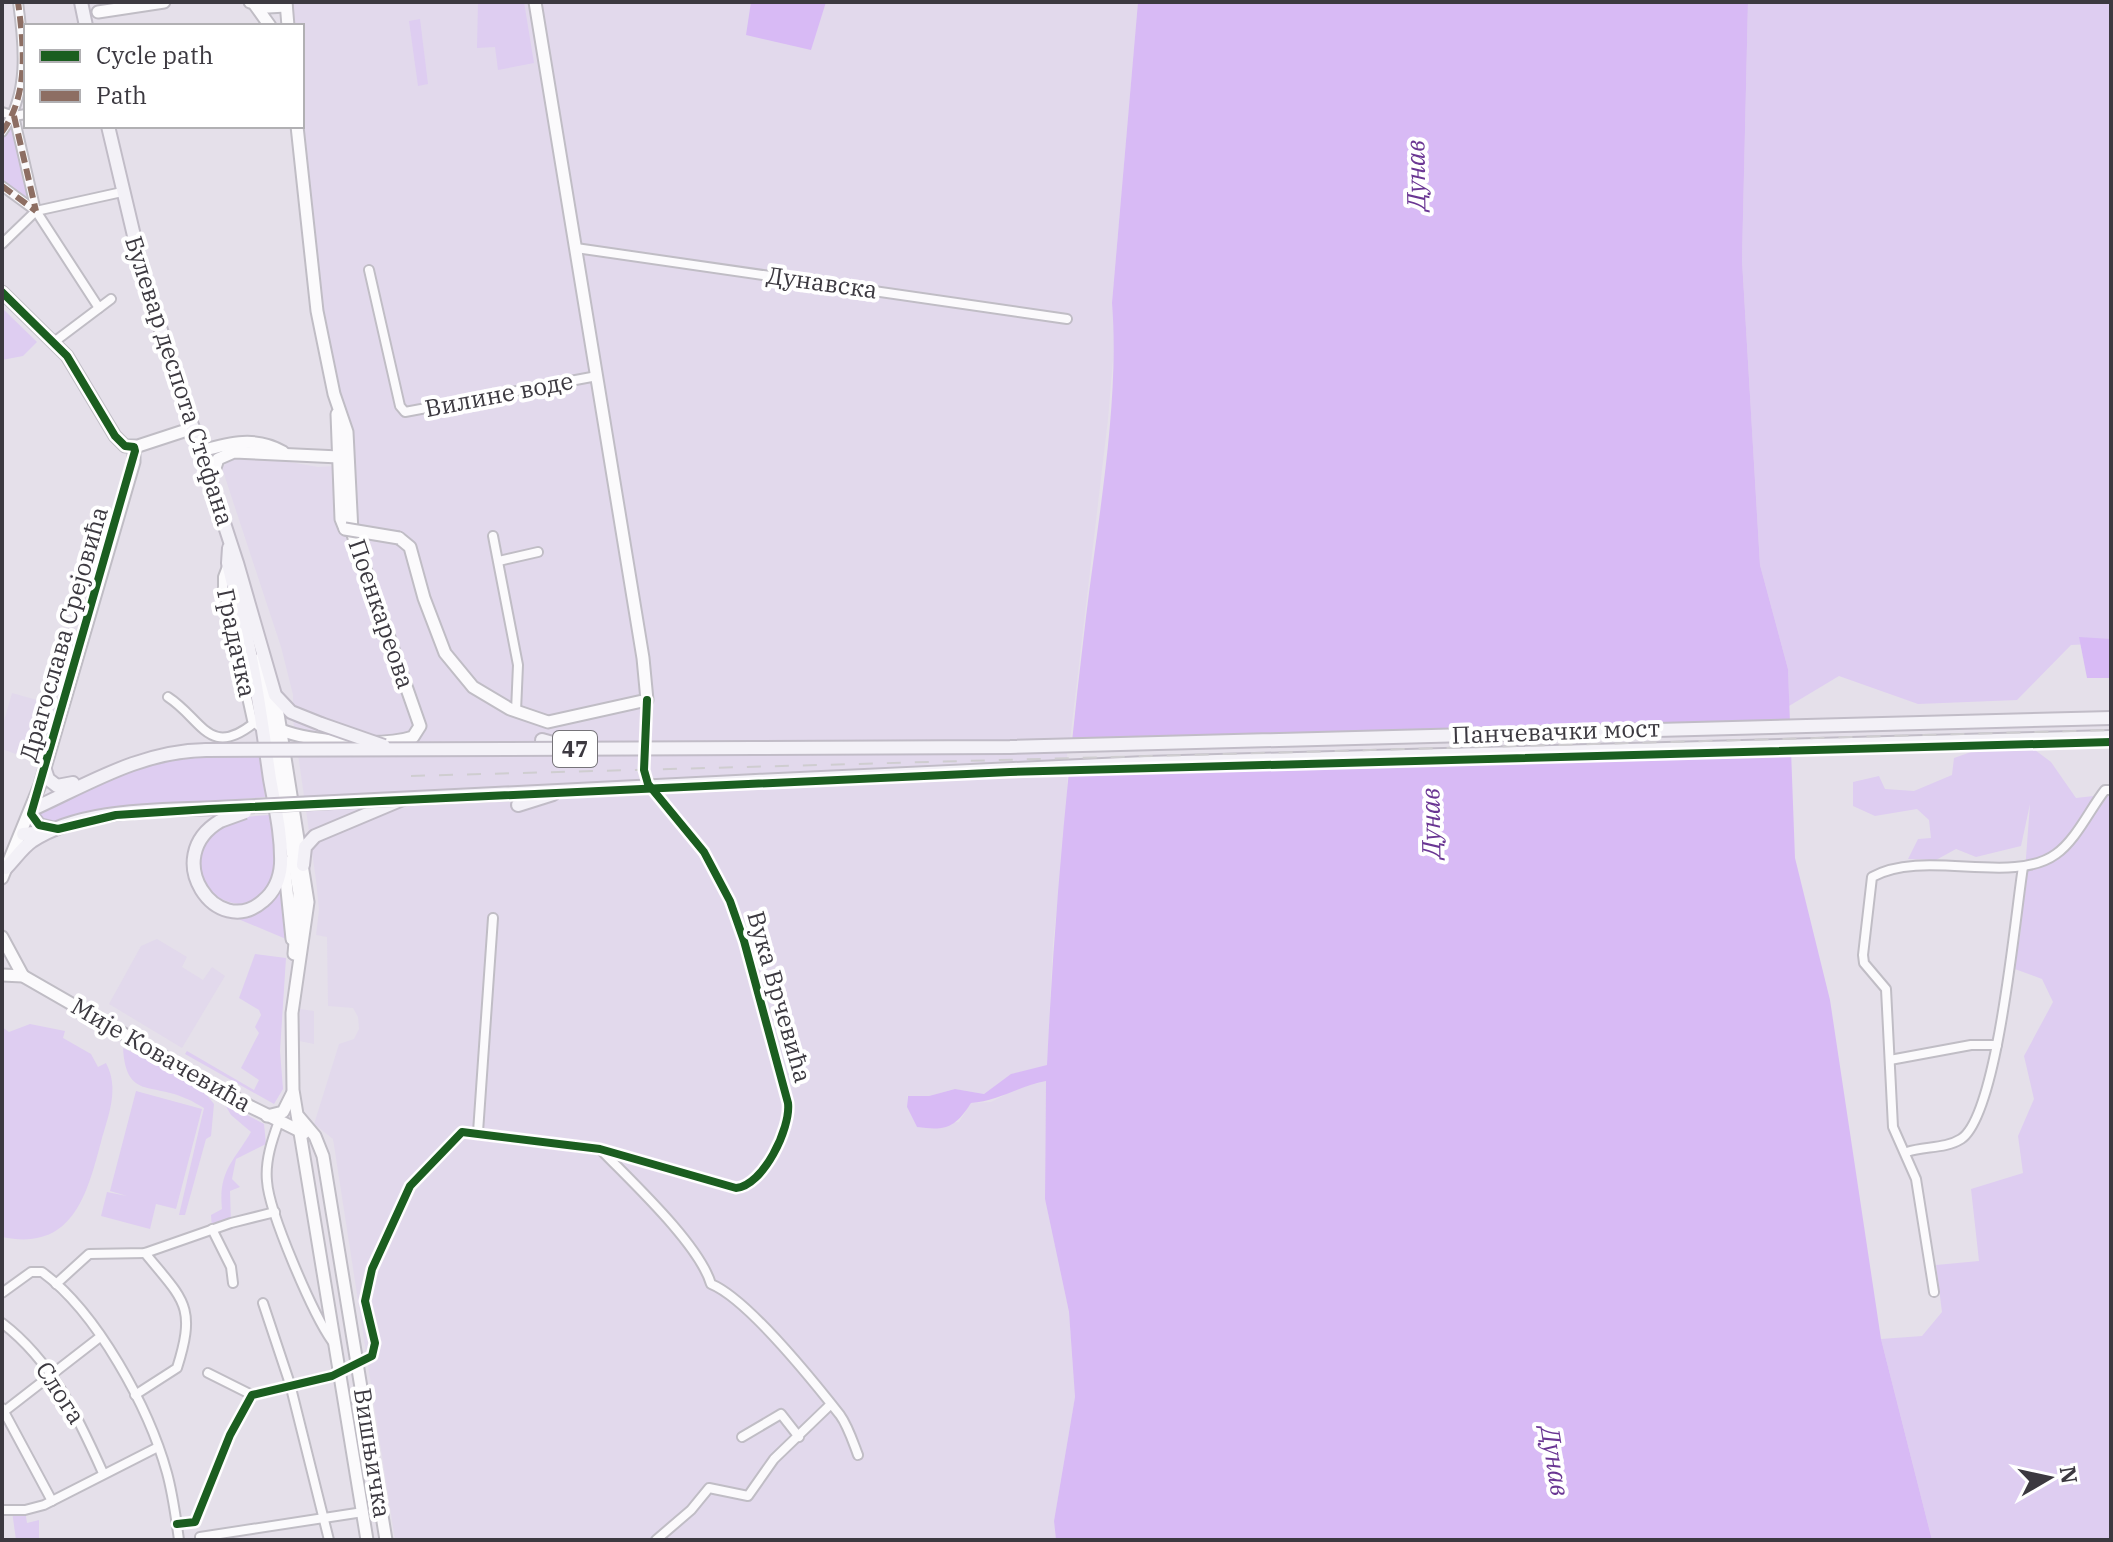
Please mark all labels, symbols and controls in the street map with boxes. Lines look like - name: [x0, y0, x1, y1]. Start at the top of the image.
- legend: [24, 24, 304, 128]
- text: Cycle path: [96, 39, 213, 71]
- text: Path: [96, 79, 147, 111]
- water label: Дунав: [1397, 139, 1433, 214]
- street label: Булевар деспота Стефана: [118, 232, 242, 530]
- street label: Дунавска: [765, 258, 879, 306]
- street label: Вилине воде: [422, 364, 576, 424]
- street label: Драгослава Срејовића: [11, 503, 115, 765]
- street label: Поенкареова: [341, 535, 423, 693]
- street label: Градачка: [210, 586, 264, 700]
- street label: Панчевачки мост: [1451, 711, 1661, 751]
- road number: 47: [553, 731, 597, 767]
- water label: Дунав: [1412, 787, 1448, 862]
- street label: Вука Врчевића: [740, 907, 820, 1086]
- street label: Мије Ковачевића: [66, 990, 257, 1119]
- street label: Слога: [29, 1355, 93, 1430]
- street label: Вишњичка: [347, 1386, 399, 1520]
- water label: Дунав: [1533, 1420, 1578, 1498]
- north arrow: [2009, 1438, 2089, 1518]
- text: N: [2054, 1464, 2085, 1486]

